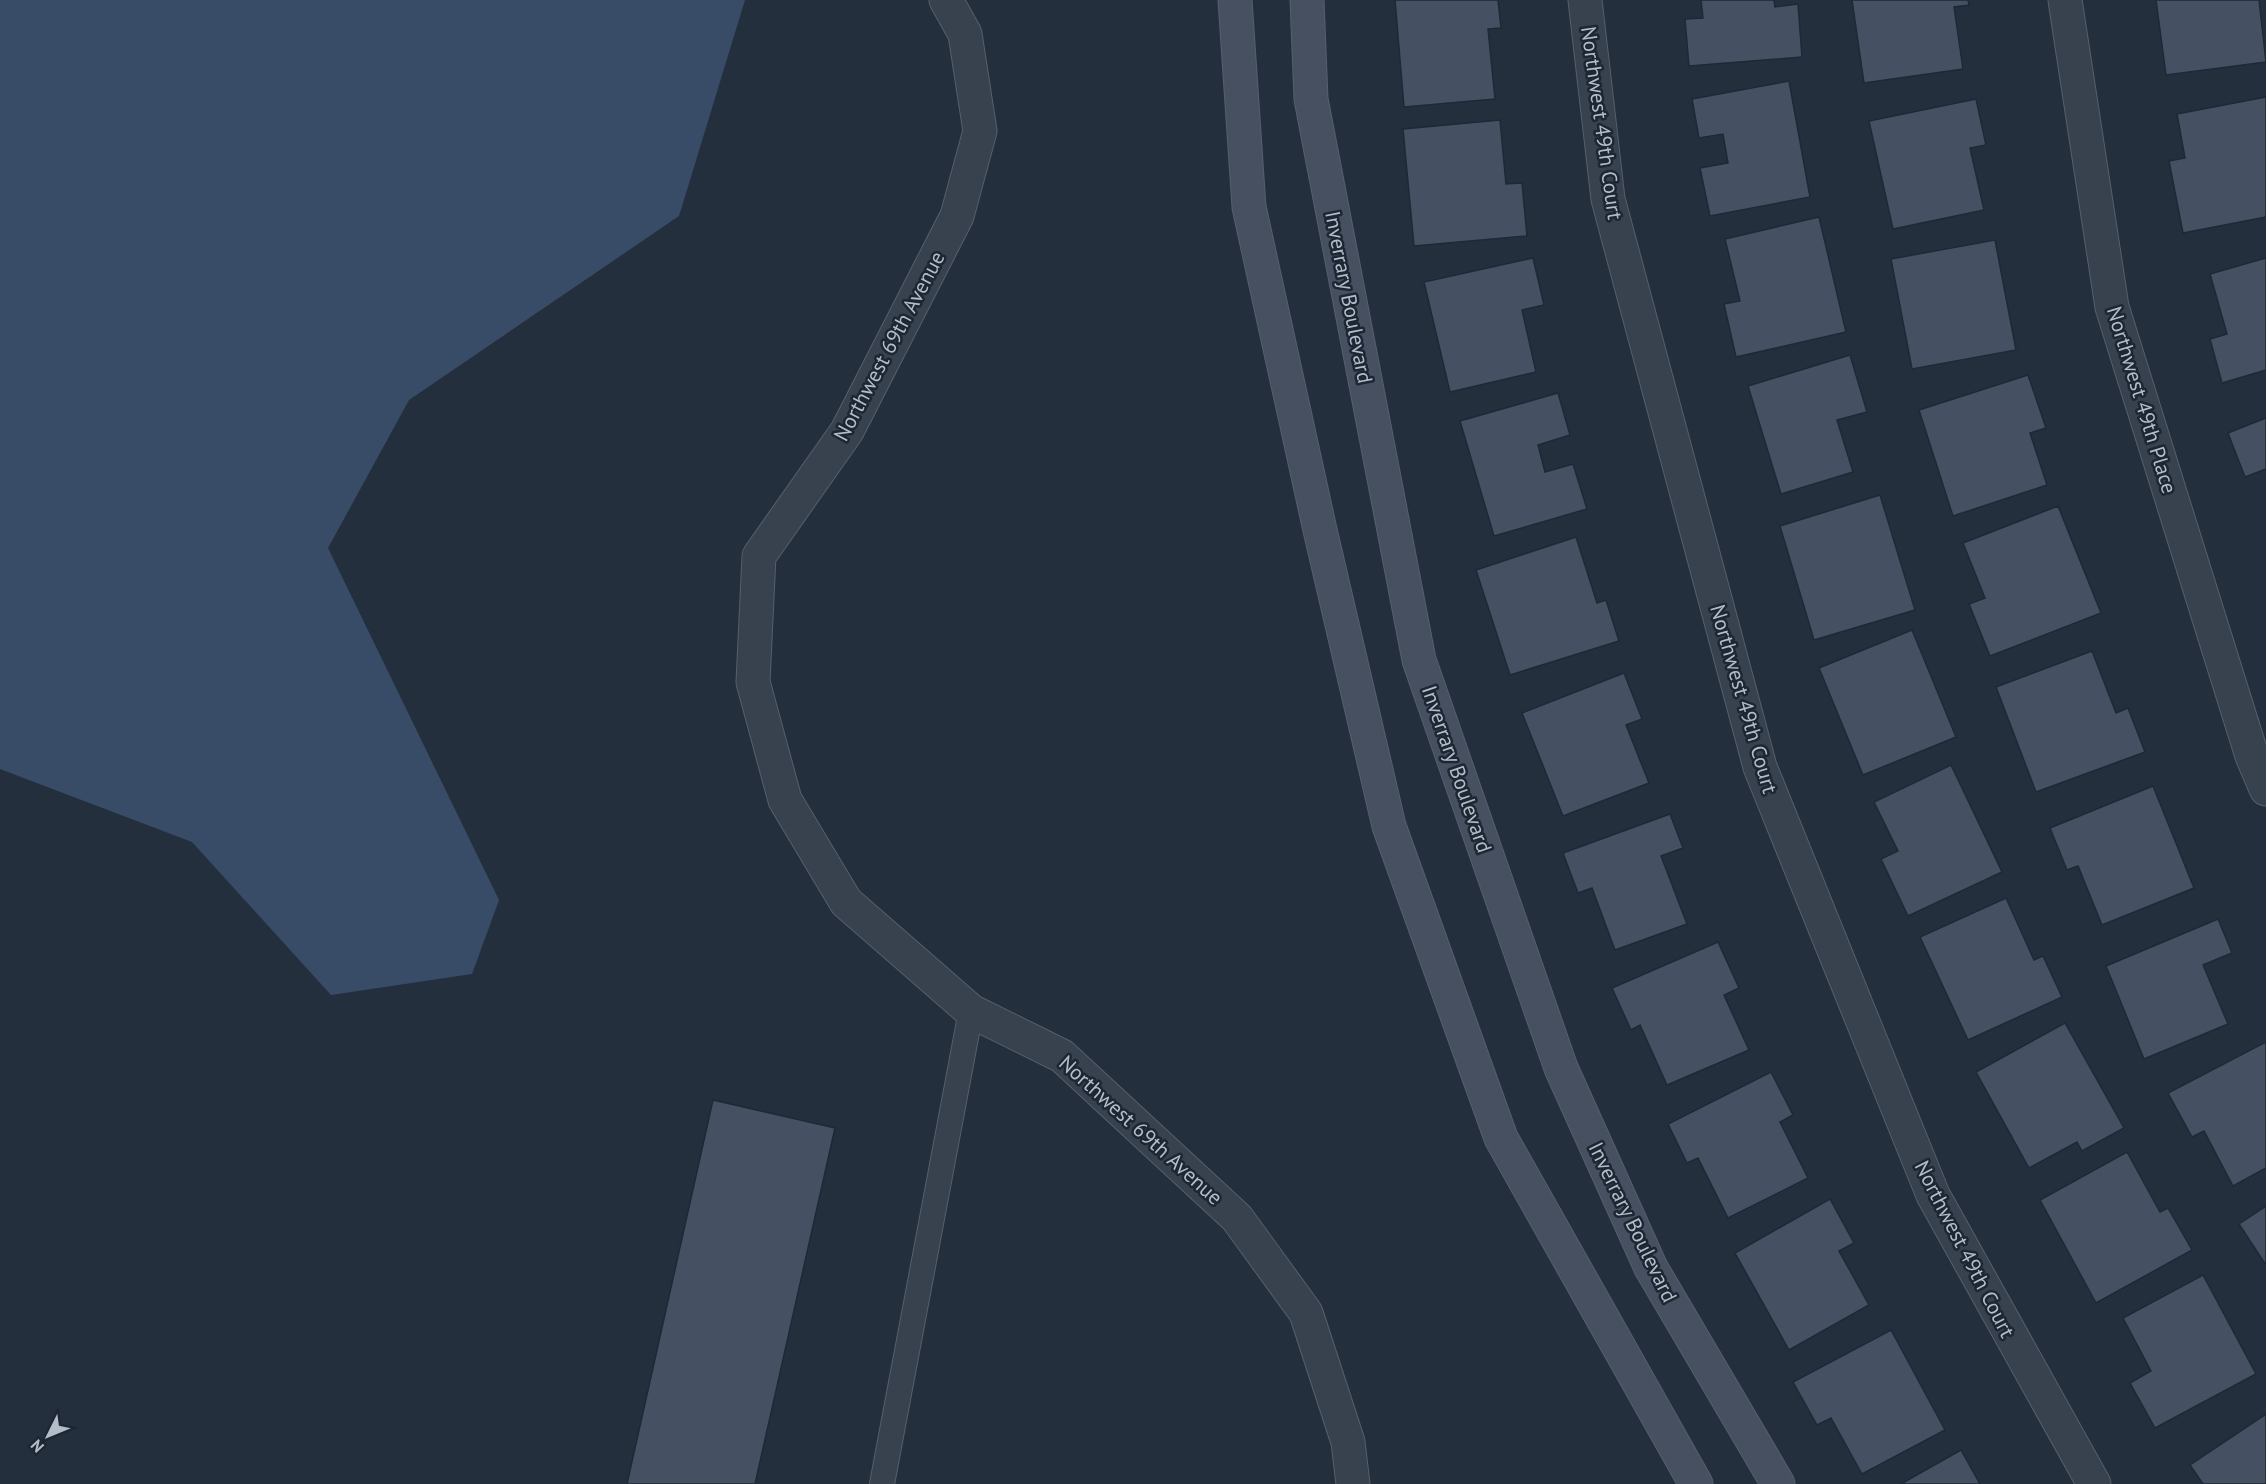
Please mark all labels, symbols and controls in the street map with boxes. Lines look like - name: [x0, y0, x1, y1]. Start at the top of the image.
- street label: Northwest 49th Court: [1575, 25, 1629, 221]
- street label: Inverrary Boulevard: [1319, 209, 1379, 385]
- street label: Northwest 69th Avenue: [827, 246, 951, 446]
- street label: Northwest 49th Place: [2101, 303, 2183, 497]
- street label: Northwest 49th Court: [1704, 602, 1784, 796]
- street label: Inverrary Boulevard: [1416, 682, 1498, 856]
- street label: Northwest 69th Avenue: [1053, 1049, 1229, 1211]
- street label: Inverrary Boulevard: [1583, 1138, 1683, 1306]
- street label: Northwest 49th Court: [1909, 1156, 2021, 1342]
- north arrow: [18, 1406, 78, 1466]
- text: N: [26, 1436, 48, 1457]

